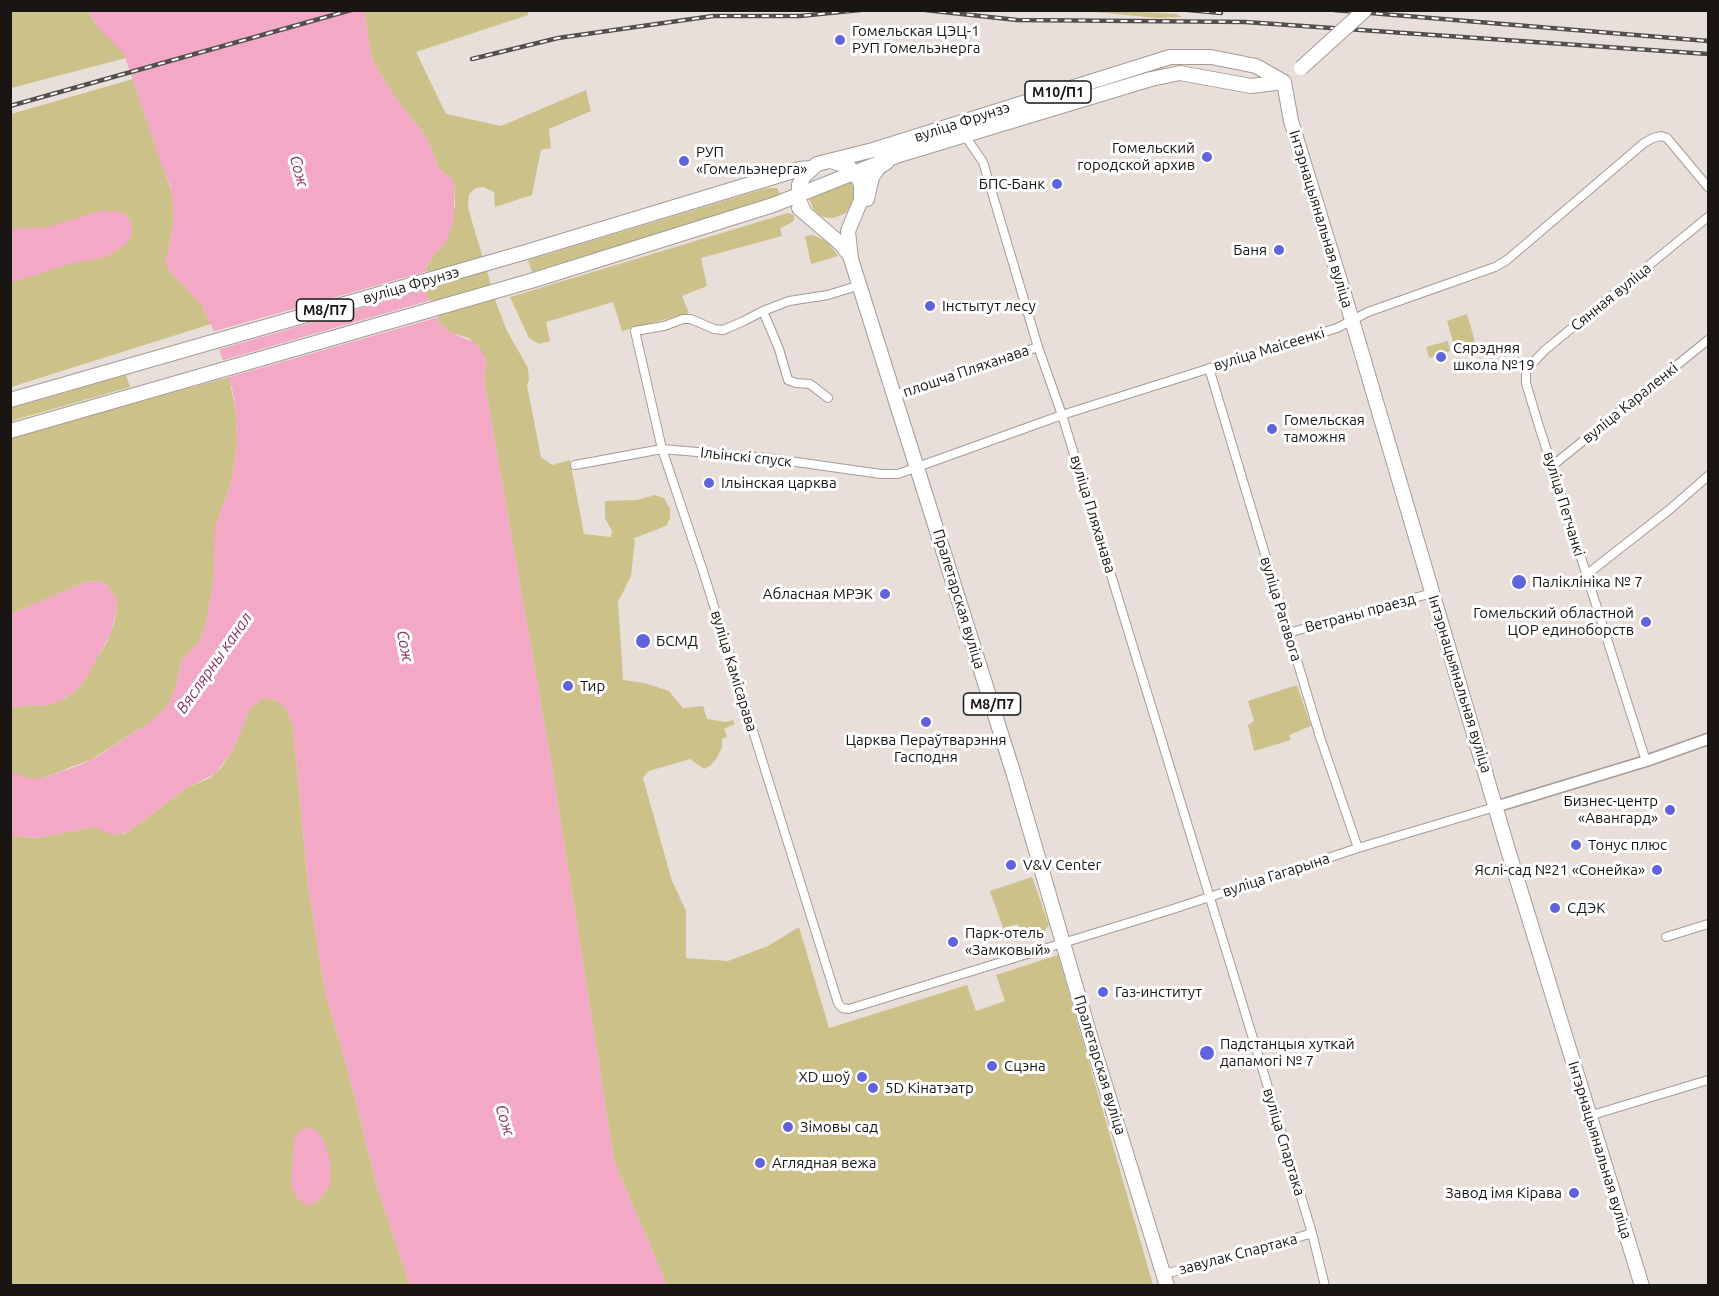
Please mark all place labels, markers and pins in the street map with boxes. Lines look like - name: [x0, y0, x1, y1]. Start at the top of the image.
- place label: Гомельская ЦЭЦ-1 РУП Гомельэнерга: [852, 22, 980, 57]
- marker: Гомельская ЦЭЦ-1 РУП Гомельэнерга: [833, 33, 847, 47]
- place label: Гомельский городской архив: [1077, 139, 1195, 174]
- place label: РУП «Гомельэнерга»: [696, 143, 807, 178]
- marker: Гомельский городской архив: [1200, 150, 1214, 164]
- marker: РУП «Гомельэнерга»: [677, 154, 691, 168]
- place label: БПС-Банк: [979, 175, 1045, 193]
- marker: БПС-Банк: [1050, 177, 1064, 191]
- place label: Баня: [1233, 241, 1267, 259]
- marker: Баня: [1272, 243, 1286, 257]
- place label: Інстытут лесу: [942, 297, 1036, 315]
- marker: Інстытут лесу: [923, 299, 937, 313]
- place label: Сярэдняя школа №19: [1453, 339, 1535, 374]
- marker: Сярэдняя школа №19: [1434, 350, 1448, 364]
- place label: Гомельская таможня: [1284, 411, 1365, 446]
- marker: Гомельская таможня: [1265, 422, 1279, 436]
- place label: Ільінская царква: [721, 474, 837, 492]
- marker: Ільінская царква: [702, 476, 716, 490]
- marker: Паліклініка № 7: [1510, 573, 1528, 591]
- place label: Паліклініка № 7: [1532, 573, 1643, 591]
- place label: Абласная МРЭК: [763, 585, 873, 603]
- marker: Абласная МРЭК: [878, 587, 892, 601]
- place label: Гомельский областной ЦОР единоборств: [1473, 604, 1634, 639]
- marker: Гомельский областной ЦОР единоборств: [1639, 615, 1653, 629]
- marker: БСМД: [634, 632, 652, 650]
- place label: БСМД: [656, 632, 698, 650]
- place label: Тир: [580, 677, 605, 695]
- marker: Тир: [561, 679, 575, 693]
- marker: Царква Пераўтварэння Гасподня: [919, 715, 933, 729]
- place label: Царква Пераўтварэння Гасподня: [845, 731, 1007, 766]
- place label: Бизнес-центр «Авангард»: [1563, 792, 1658, 827]
- marker: Бизнес-центр «Авангард»: [1663, 803, 1677, 817]
- place label: Тонус плюс: [1588, 836, 1667, 854]
- marker: Тонус плюс: [1569, 838, 1583, 852]
- place label: V&V Center: [1023, 856, 1101, 874]
- marker: V&V Center: [1004, 858, 1018, 872]
- place label: Яслі-сад №21 «Сонейка»: [1474, 861, 1645, 879]
- marker: Яслі-сад №21 «Сонейка»: [1650, 863, 1664, 877]
- place label: СДЭК: [1567, 899, 1605, 917]
- marker: СДЭК: [1548, 901, 1562, 915]
- place label: Парк-отель «Замковый»: [965, 924, 1051, 959]
- marker: Парк-отель «Замковый»: [946, 935, 960, 949]
- place label: Газ-институт: [1115, 983, 1202, 1001]
- marker: Газ-институт: [1096, 985, 1110, 999]
- place label: Падстанцыя хуткай дапамогі № 7: [1220, 1035, 1355, 1070]
- marker: Падстанцыя хуткай дапамогі № 7: [1198, 1044, 1216, 1062]
- place label: Сцэна: [1004, 1057, 1046, 1075]
- marker: Сцэна: [985, 1059, 999, 1073]
- place label: XD шоў: [799, 1068, 850, 1086]
- marker: XD шоў: [855, 1070, 869, 1084]
- place label: 5D Кінатэатр: [885, 1079, 974, 1097]
- marker: 5D Кінатэатр: [866, 1081, 880, 1095]
- place label: Зімовы сад: [800, 1118, 878, 1136]
- marker: Зімовы сад: [781, 1120, 795, 1134]
- place label: Аглядная вежа: [772, 1154, 876, 1172]
- marker: Аглядная вежа: [753, 1156, 767, 1170]
- place label: Завод імя Кірава: [1445, 1184, 1562, 1202]
- marker: Завод імя Кірава: [1567, 1186, 1581, 1200]

